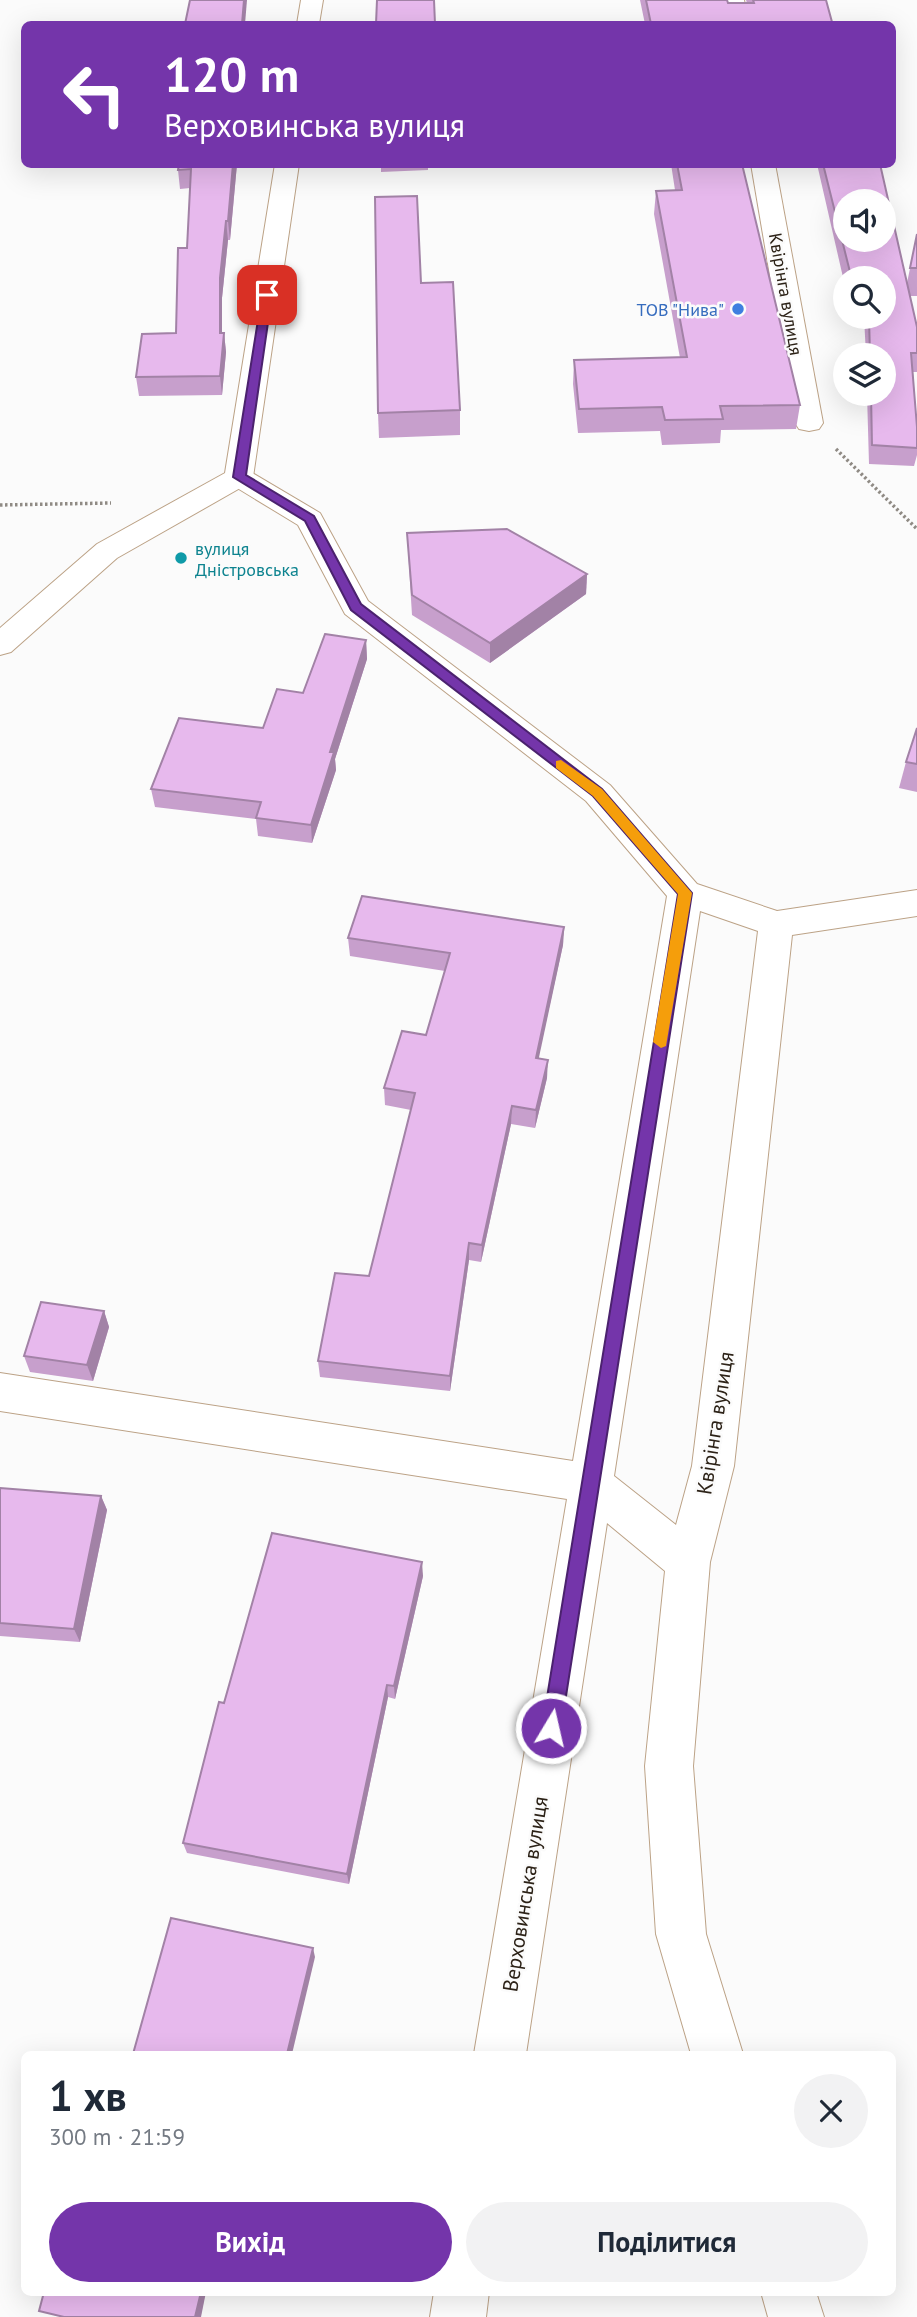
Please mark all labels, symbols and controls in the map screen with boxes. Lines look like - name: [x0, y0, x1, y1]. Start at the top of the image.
- text: 120 m: [164, 42, 299, 106]
- icon: left: [49, 49, 140, 140]
- text: Верховинська вулиця: [164, 104, 465, 146]
- map controls: [833, 189, 896, 406]
- button: sound: [833, 189, 896, 252]
- street label: Квірінга вулиця: [764, 231, 808, 357]
- pin: [237, 265, 297, 325]
- button: search: [833, 266, 896, 329]
- icon: arrive: [248, 276, 286, 314]
- place label: ТОВ "Нива": [637, 298, 724, 321]
- marker: ТОВ "Нива": [730, 301, 746, 317]
- button: layers: [833, 343, 896, 406]
- place label: вулиця Дністровська: [195, 537, 299, 581]
- marker: вулиця Дністровська: [173, 550, 189, 566]
- street label: Квірінга вулиця: [690, 1350, 740, 1496]
- position arrow: [514, 1691, 588, 1765]
- street label: Верховинська вулиця: [496, 1794, 554, 1994]
- text: 1 хв: [49, 2068, 127, 2123]
- button: close: [794, 2074, 868, 2148]
- text: 300 m · 21:59: [49, 2122, 185, 2151]
- button: Вихід: [49, 2202, 452, 2282]
- button: Поділитися: [466, 2202, 868, 2282]

